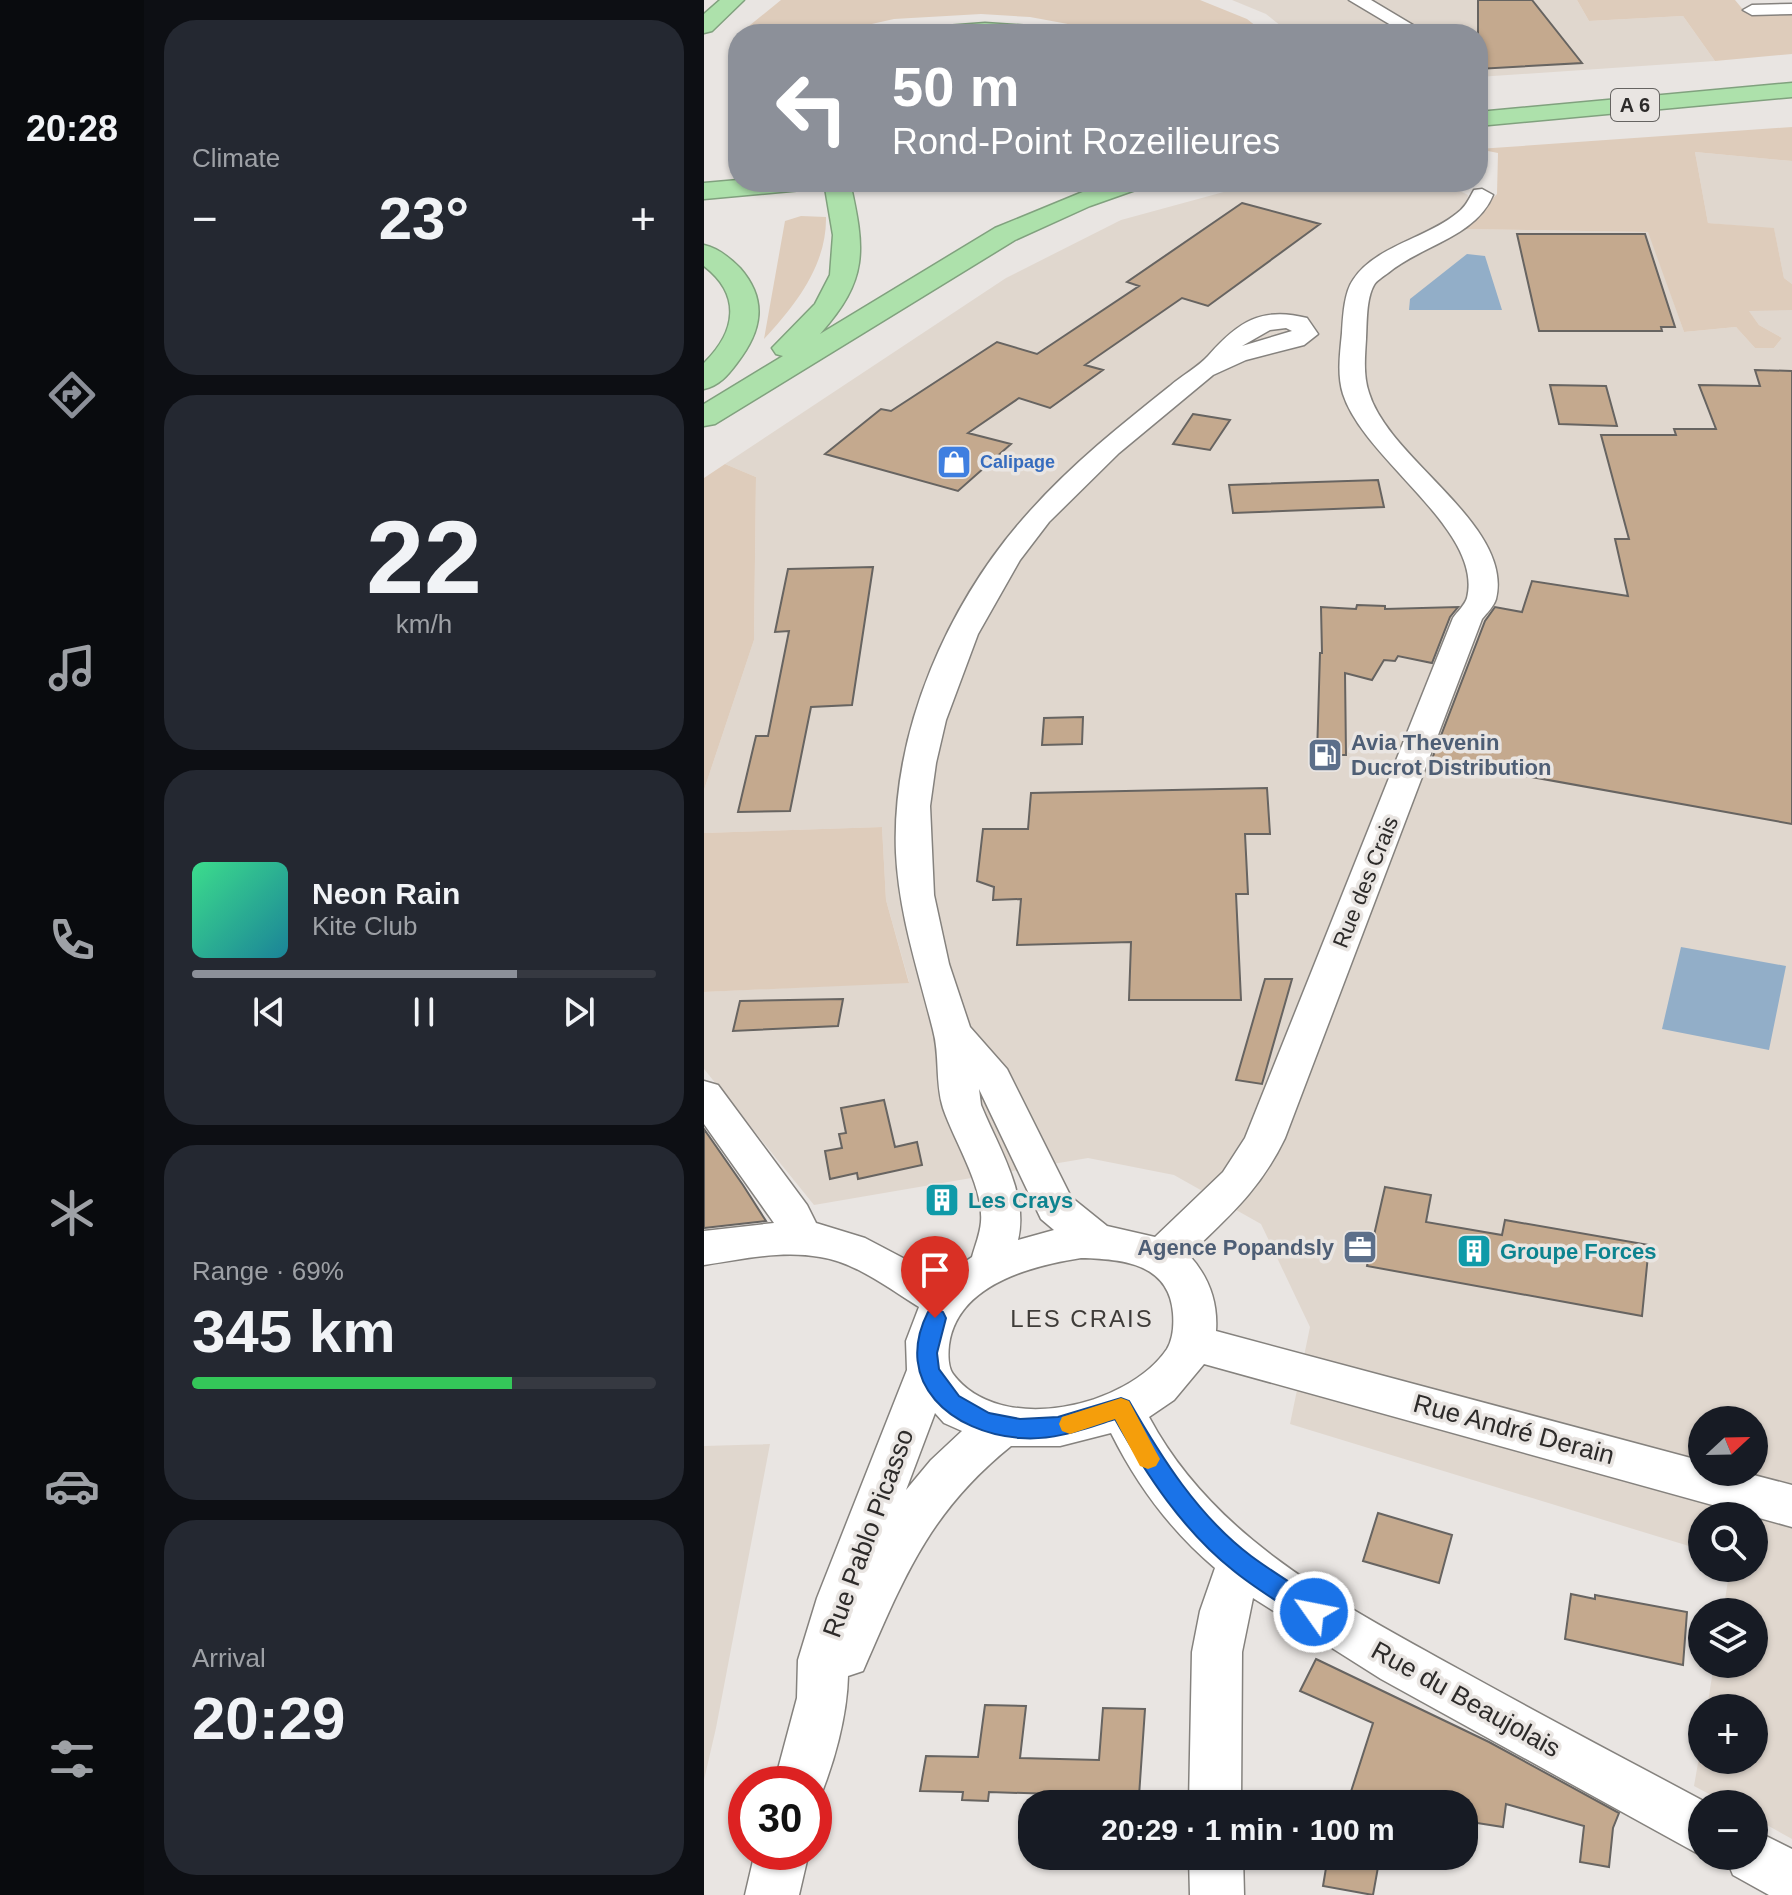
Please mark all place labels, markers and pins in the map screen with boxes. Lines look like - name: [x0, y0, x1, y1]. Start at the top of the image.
- shop icon: Calipage: [935, 443, 973, 481]
- place label: Calipage: [980, 452, 1055, 472]
- place label: Avia Thevenin Ducrot Distribution: [1351, 730, 1551, 780]
- fuel station icon: Avia Thevenin Ducrot Distribution: [1306, 736, 1344, 774]
- building icon: Les Crays: [923, 1181, 961, 1219]
- place label: Les Crays: [968, 1188, 1073, 1213]
- office icon: Agence Popandsly: [1341, 1228, 1379, 1266]
- building icon: Groupe Forces: [1455, 1232, 1493, 1270]
- place label: Agence Popandsly: [1137, 1235, 1335, 1260]
- pin: [901, 1236, 969, 1318]
- place label: Groupe Forces: [1500, 1239, 1656, 1264]

